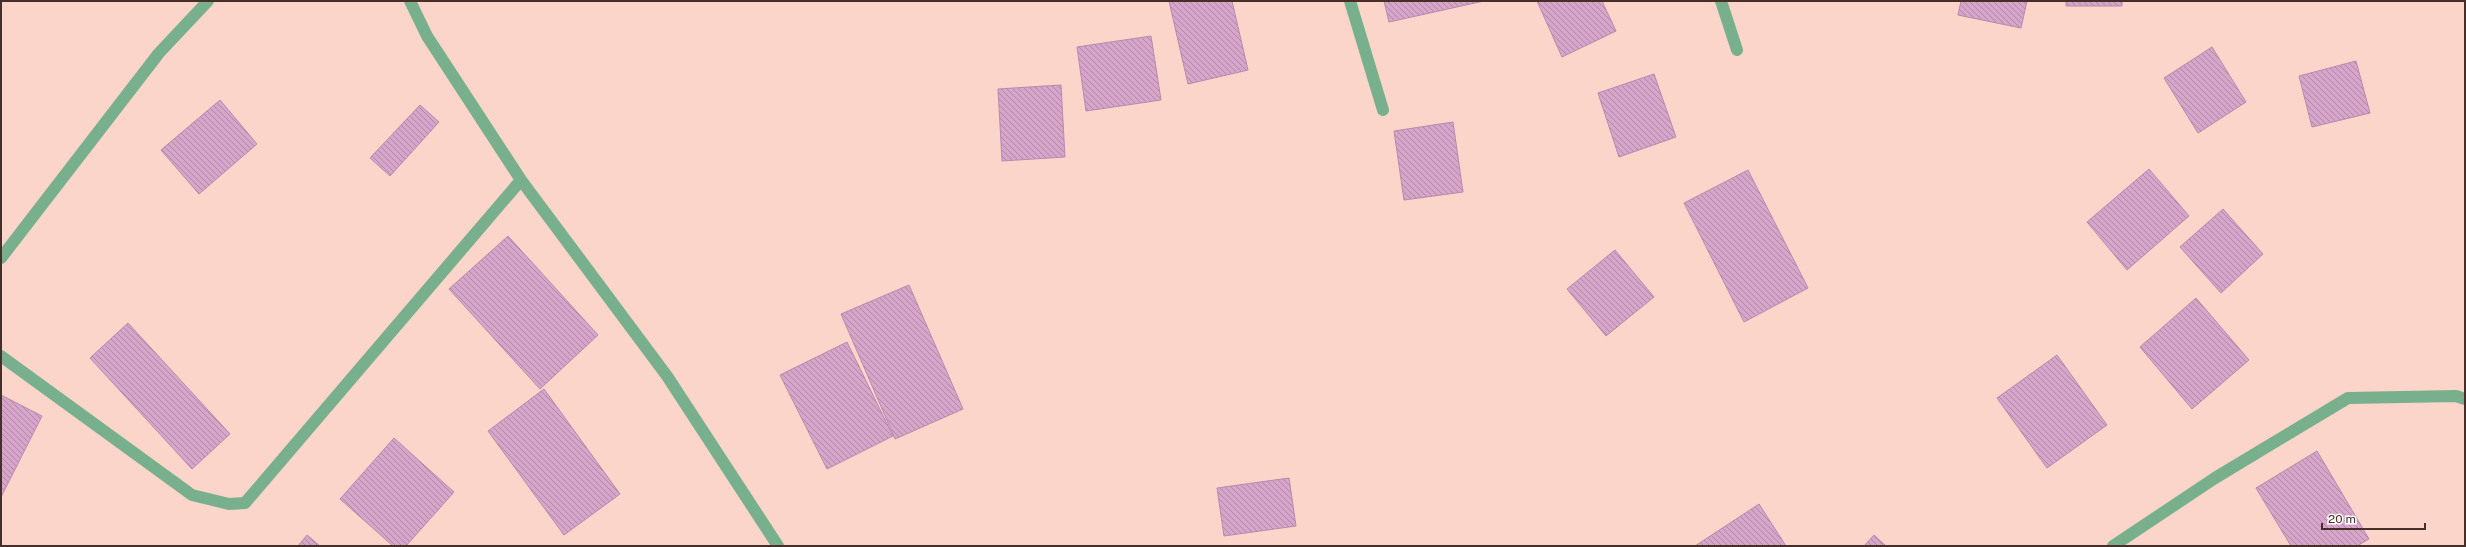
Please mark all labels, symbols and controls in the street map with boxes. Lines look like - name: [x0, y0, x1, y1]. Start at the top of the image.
- scale bar: [2322, 505, 2425, 531]
- text: 20 m: [2328, 512, 2356, 526]

